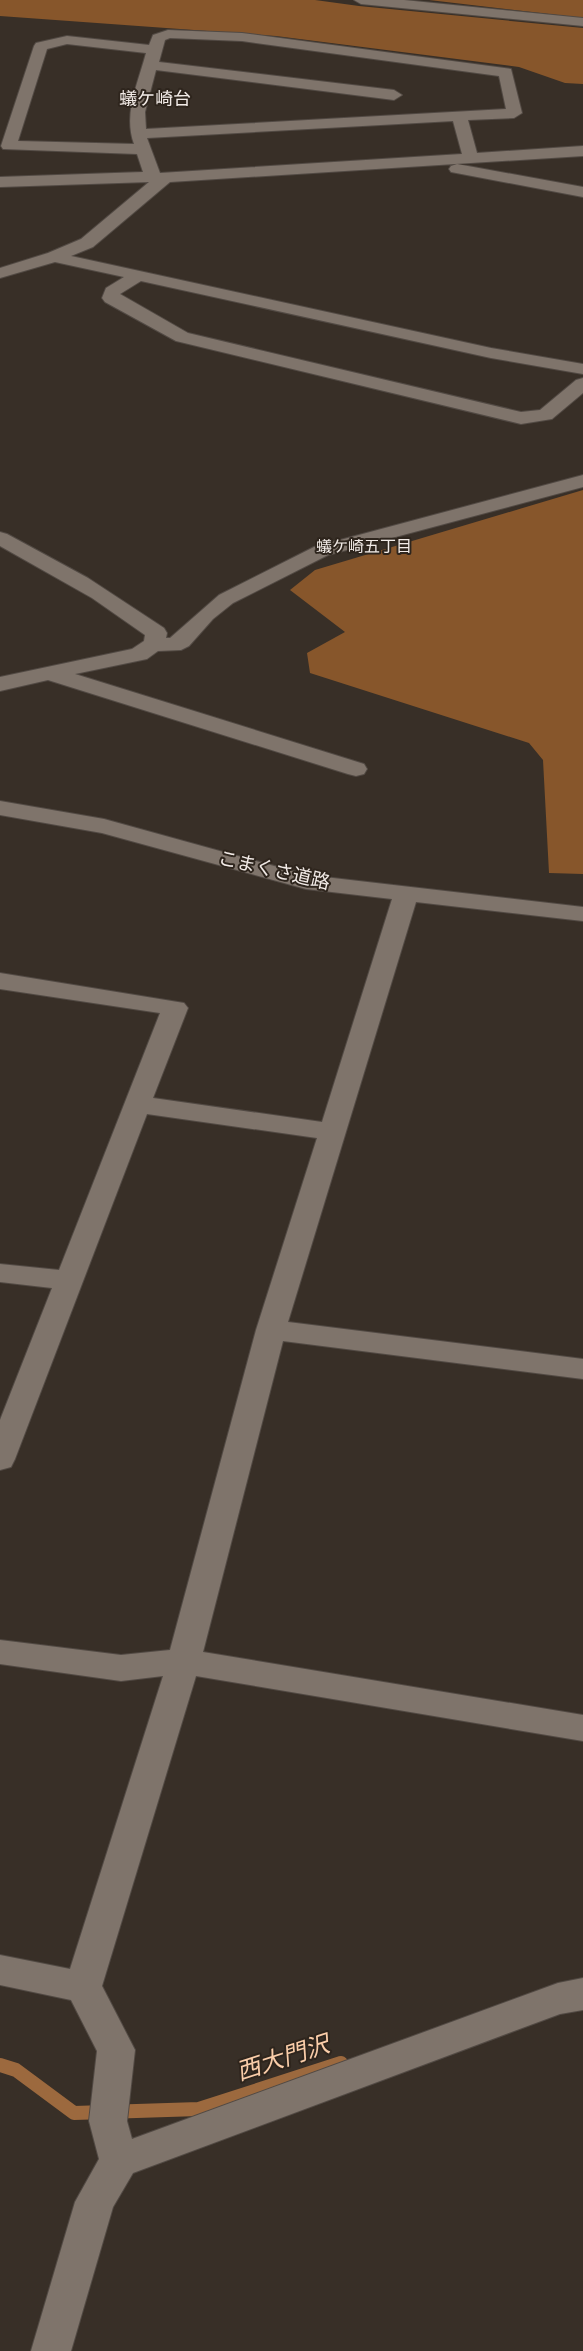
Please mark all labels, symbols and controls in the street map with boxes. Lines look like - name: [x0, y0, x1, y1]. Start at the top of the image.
- district label: 蟻ケ崎台: [119, 89, 191, 109]
- district label: 蟻ケ崎五丁目: [316, 538, 412, 555]
- street label: こまくさ道路: [216, 848, 332, 893]
- water label: 西大門沢: [233, 2030, 335, 2085]

